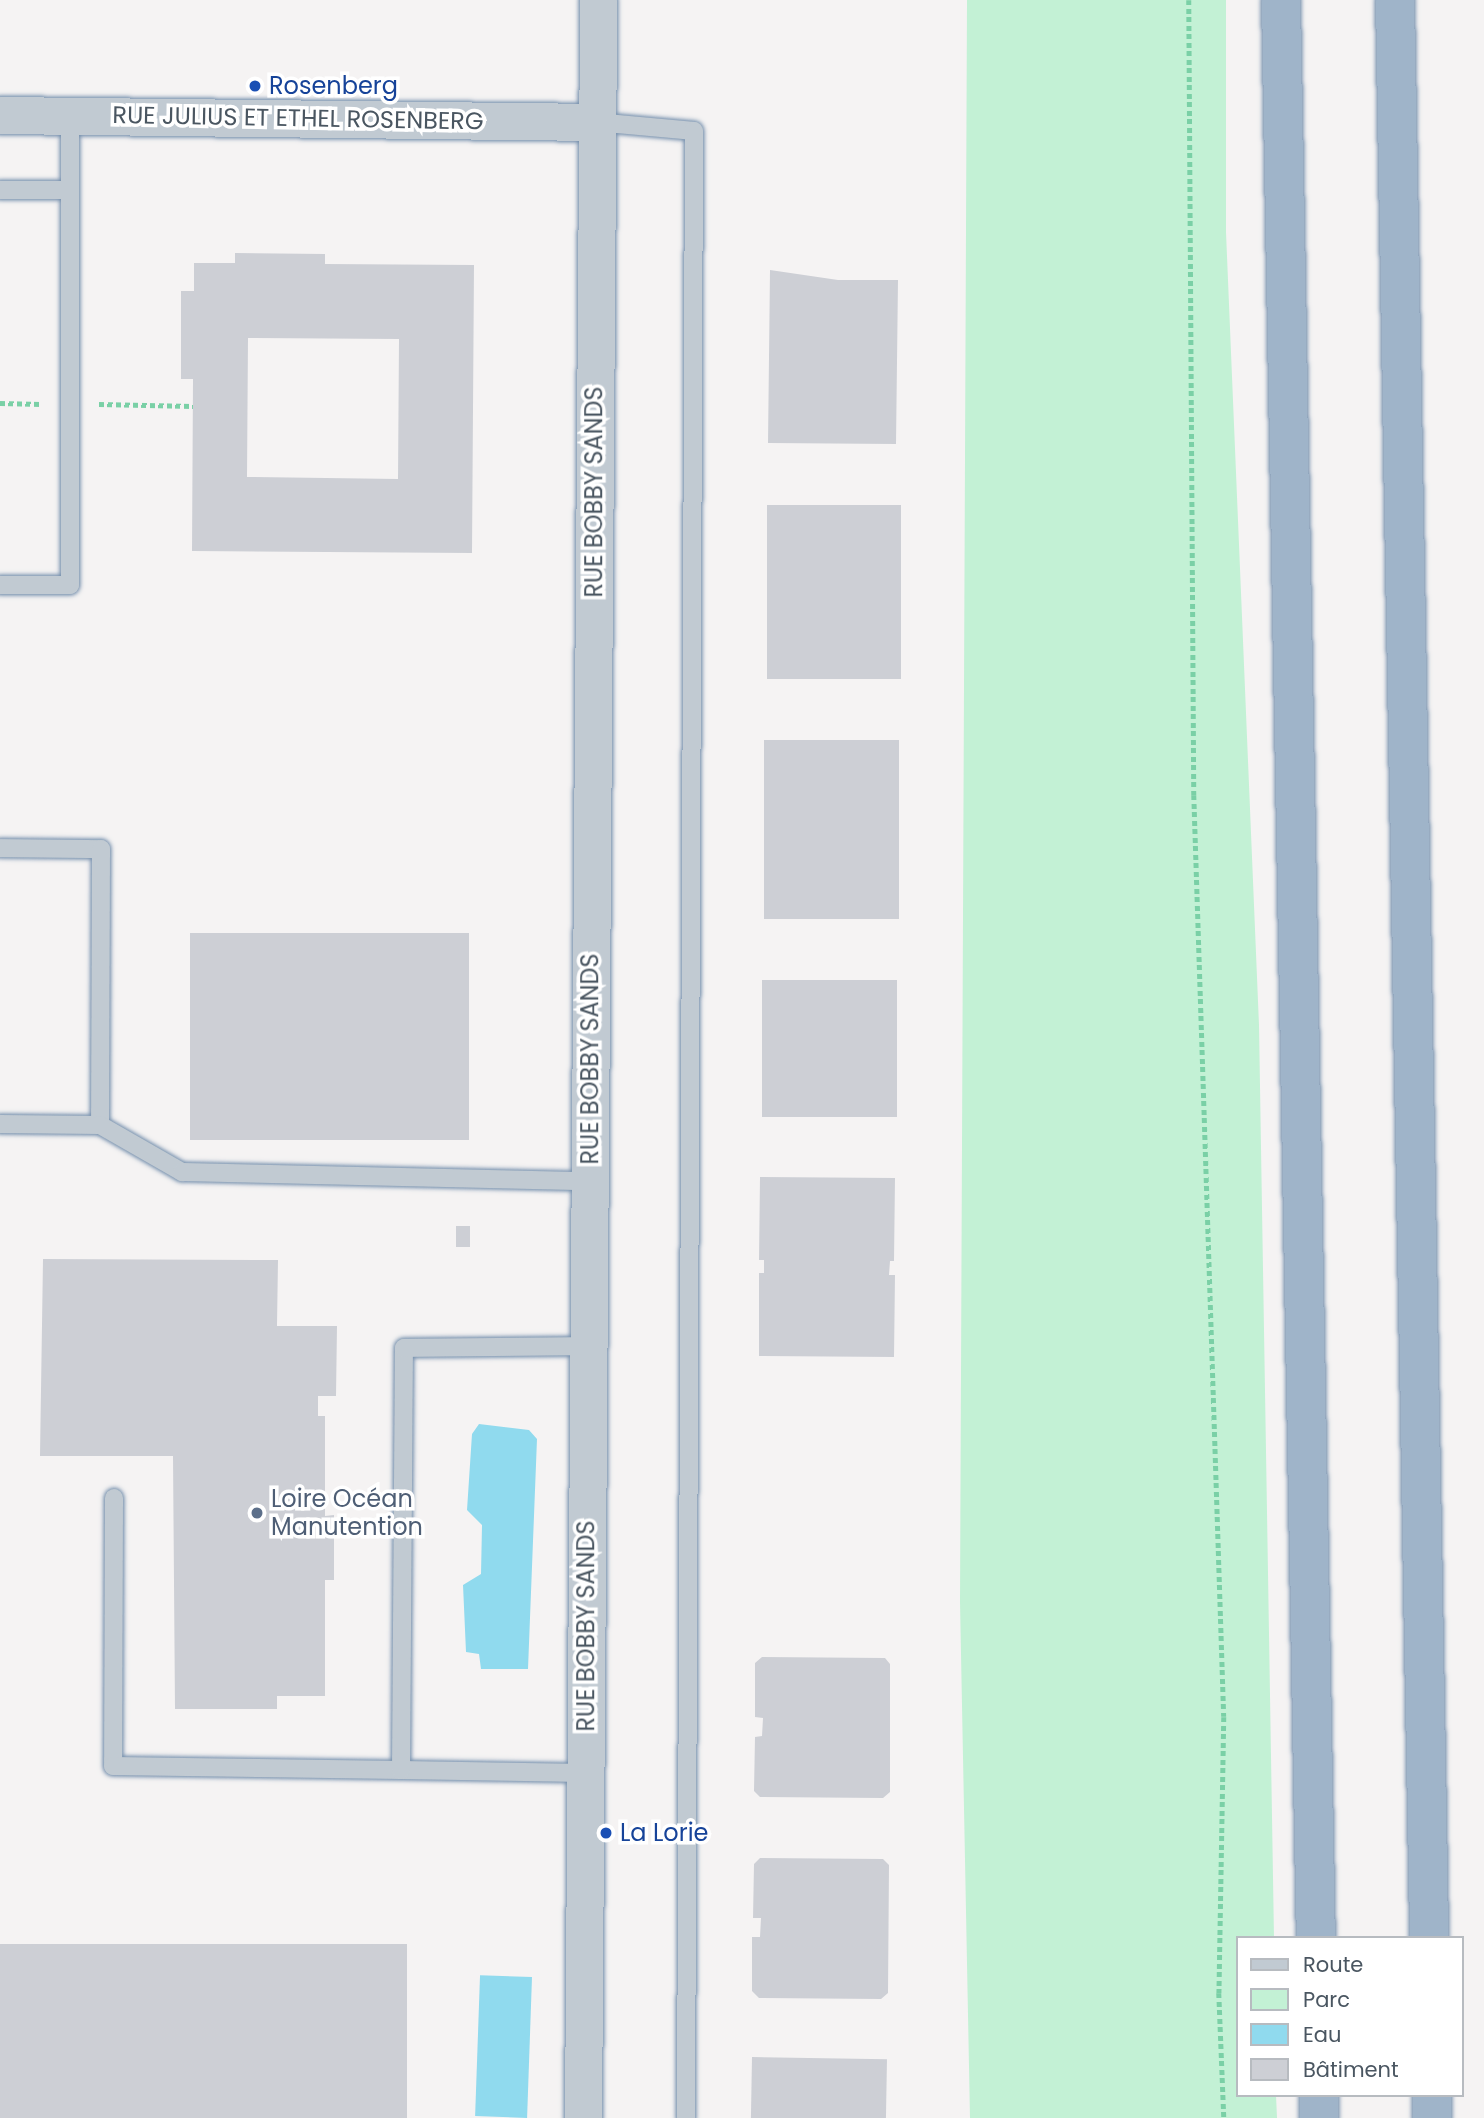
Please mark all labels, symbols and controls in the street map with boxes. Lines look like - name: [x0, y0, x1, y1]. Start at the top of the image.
- place label: Rosenberg: [269, 72, 398, 100]
- marker: Rosenberg: [247, 78, 263, 94]
- street label: RUE JULIUS ET ETHEL ROSENBERG: [112, 100, 484, 136]
- street label: RUE BOBBY SANDS: [580, 386, 608, 598]
- street label: RUE BOBBY SANDS: [576, 953, 604, 1165]
- place label: Loire Océan Manutention: [271, 1485, 423, 1541]
- marker: Loire Océan Manutention: [249, 1505, 265, 1521]
- street label: RUE BOBBY SANDS: [572, 1520, 600, 1732]
- place label: La Lorie: [620, 1819, 708, 1847]
- marker: La Lorie: [598, 1825, 614, 1841]
- legend: [1236, 1936, 1463, 2097]
- text: Route: [1303, 1950, 1363, 1979]
- text: Parc: [1303, 1985, 1350, 2014]
- text: Eau: [1303, 2020, 1341, 2049]
- text: Bâtiment: [1303, 2055, 1399, 2084]

